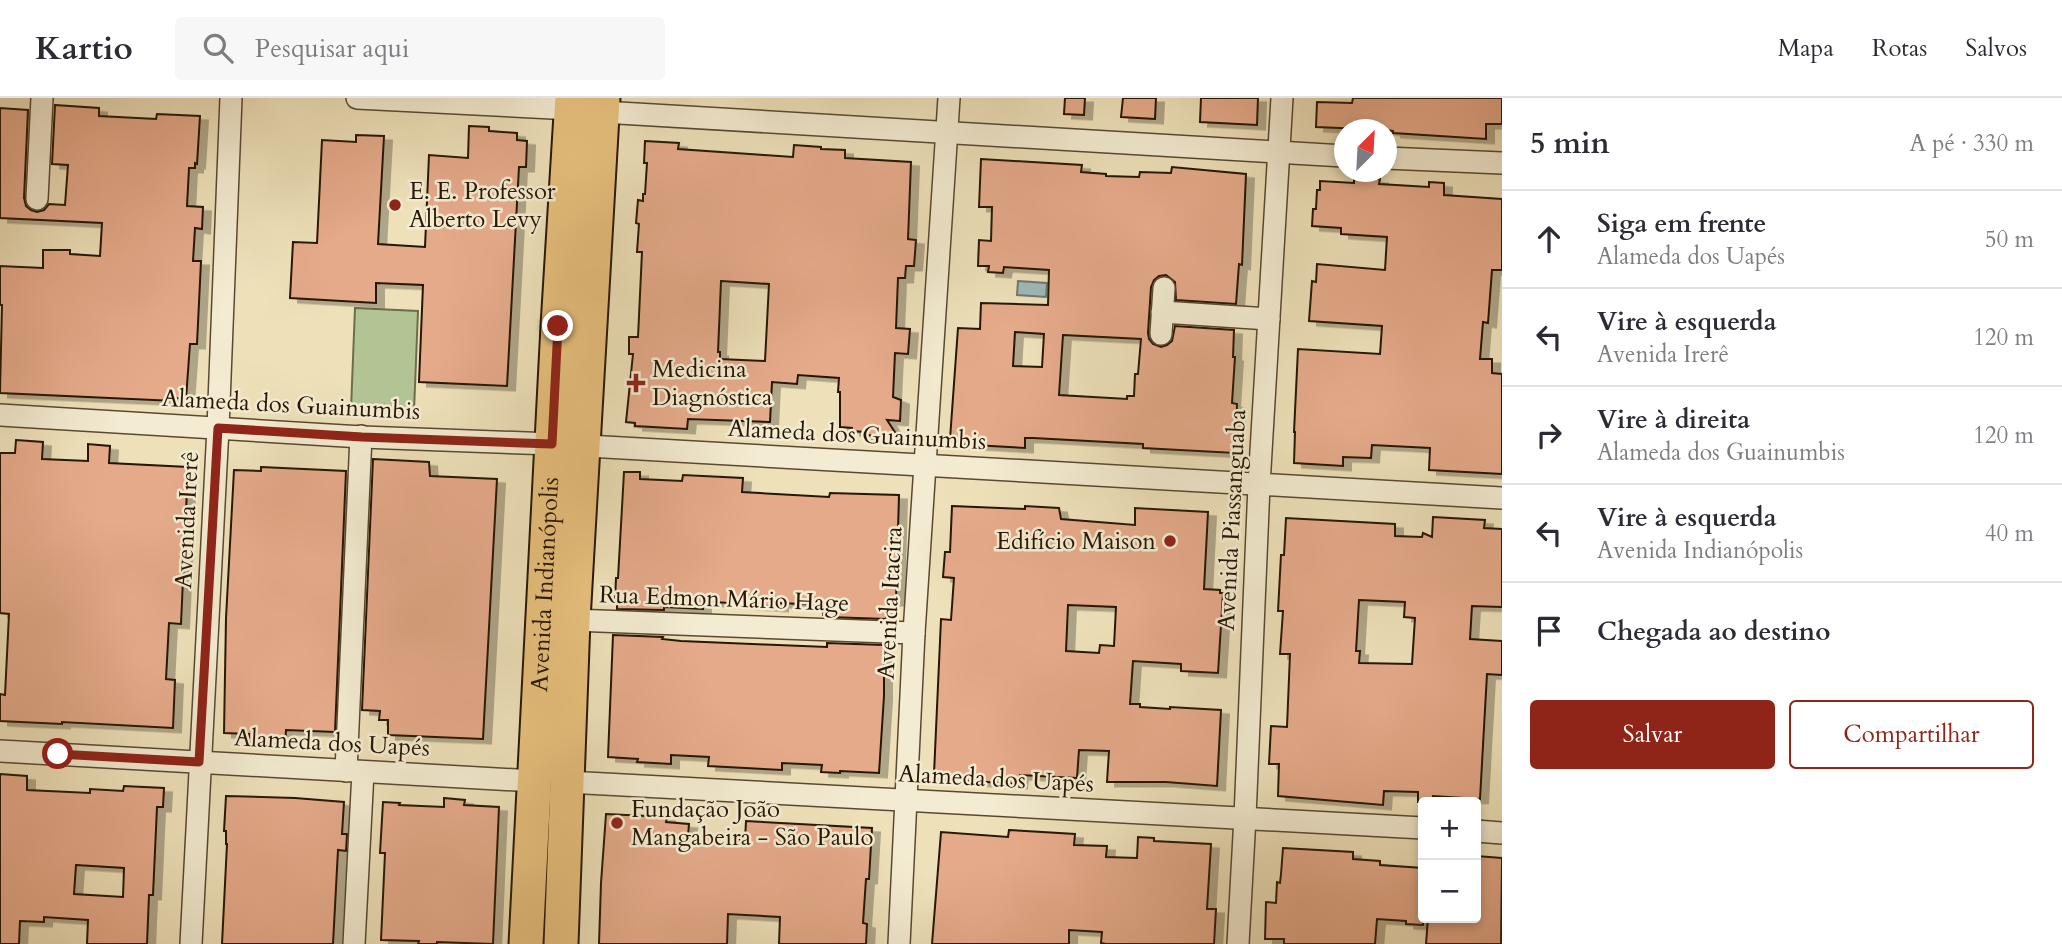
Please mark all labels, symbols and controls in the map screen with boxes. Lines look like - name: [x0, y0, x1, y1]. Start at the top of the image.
- search box: [175, 17, 665, 80]
- text: Kartio: [35, 26, 133, 71]
- icon: search: [199, 29, 237, 67]
- text: Pesquisar aqui: [255, 31, 409, 66]
- text: Mapa: [1778, 32, 1834, 65]
- text: Rotas: [1872, 32, 1927, 65]
- text: Salvos: [1965, 32, 2027, 65]
- north arrow: [1334, 119, 1397, 182]
- text: 5 min: [1530, 123, 1610, 164]
- text: A pé · 330 m: [1910, 128, 2034, 159]
- place label: E. E. Professor Alberto Levy: [409, 175, 556, 236]
- marker: E. E. Professor Alberto Levy: [387, 197, 403, 213]
- text: Siga em frente: [1597, 206, 1766, 241]
- icon: ahead: [1530, 220, 1568, 258]
- text: 50 m: [1985, 224, 2034, 255]
- text: Alameda dos Uapés: [1597, 241, 1785, 272]
- text: Vire à esquerda: [1597, 304, 1777, 339]
- route end: [542, 310, 573, 341]
- icon: left: [1530, 318, 1568, 356]
- text: 120 m: [1973, 322, 2034, 353]
- text: Avenida Irerê: [1597, 339, 1729, 370]
- place label: Medicina Diagnóstica: [652, 353, 773, 414]
- marker: Medicina Diagnóstica: [626, 373, 646, 393]
- street label: Alameda dos Guainumbis: [161, 382, 421, 428]
- text: Vire à direita: [1597, 402, 1750, 437]
- street label: Avenida Piassanguaba: [1210, 408, 1254, 632]
- street label: Alameda dos Guainumbis: [727, 412, 987, 458]
- icon: right: [1530, 416, 1568, 454]
- text: 120 m: [1973, 420, 2034, 451]
- text: Alameda dos Guainumbis: [1597, 437, 1845, 468]
- street label: Avenida Irerê: [167, 450, 207, 590]
- street label: Avenida Indianópolis: [523, 476, 567, 693]
- text: Vire à esquerda: [1597, 500, 1777, 535]
- icon: left: [1530, 514, 1568, 552]
- text: 40 m: [1985, 518, 2034, 549]
- street label: Avenida Itacira: [870, 525, 911, 680]
- place label: Edifício Maison: [996, 525, 1156, 558]
- marker: Edifício Maison: [1162, 533, 1178, 549]
- text: Avenida Indianópolis: [1597, 535, 1803, 566]
- street label: Rua Edmon Mário Hage: [598, 578, 850, 620]
- icon: arrive: [1530, 612, 1568, 650]
- text: Chegada ao destino: [1597, 614, 1830, 649]
- button: Salvar: [1530, 700, 1775, 769]
- button: Compartilhar: [1789, 700, 2034, 769]
- street label: Alameda dos Uapés: [233, 721, 431, 765]
- route start: [42, 738, 73, 769]
- street label: Alameda dos Uapés: [897, 757, 1095, 801]
- place label: Fundação João Mangabeira - São Paulo: [631, 793, 873, 854]
- map controls: [1418, 797, 1481, 923]
- button: +: [1418, 797, 1481, 860]
- marker: Fundação João Mangabeira - São Paulo: [609, 815, 625, 831]
- button: −: [1418, 860, 1481, 923]

